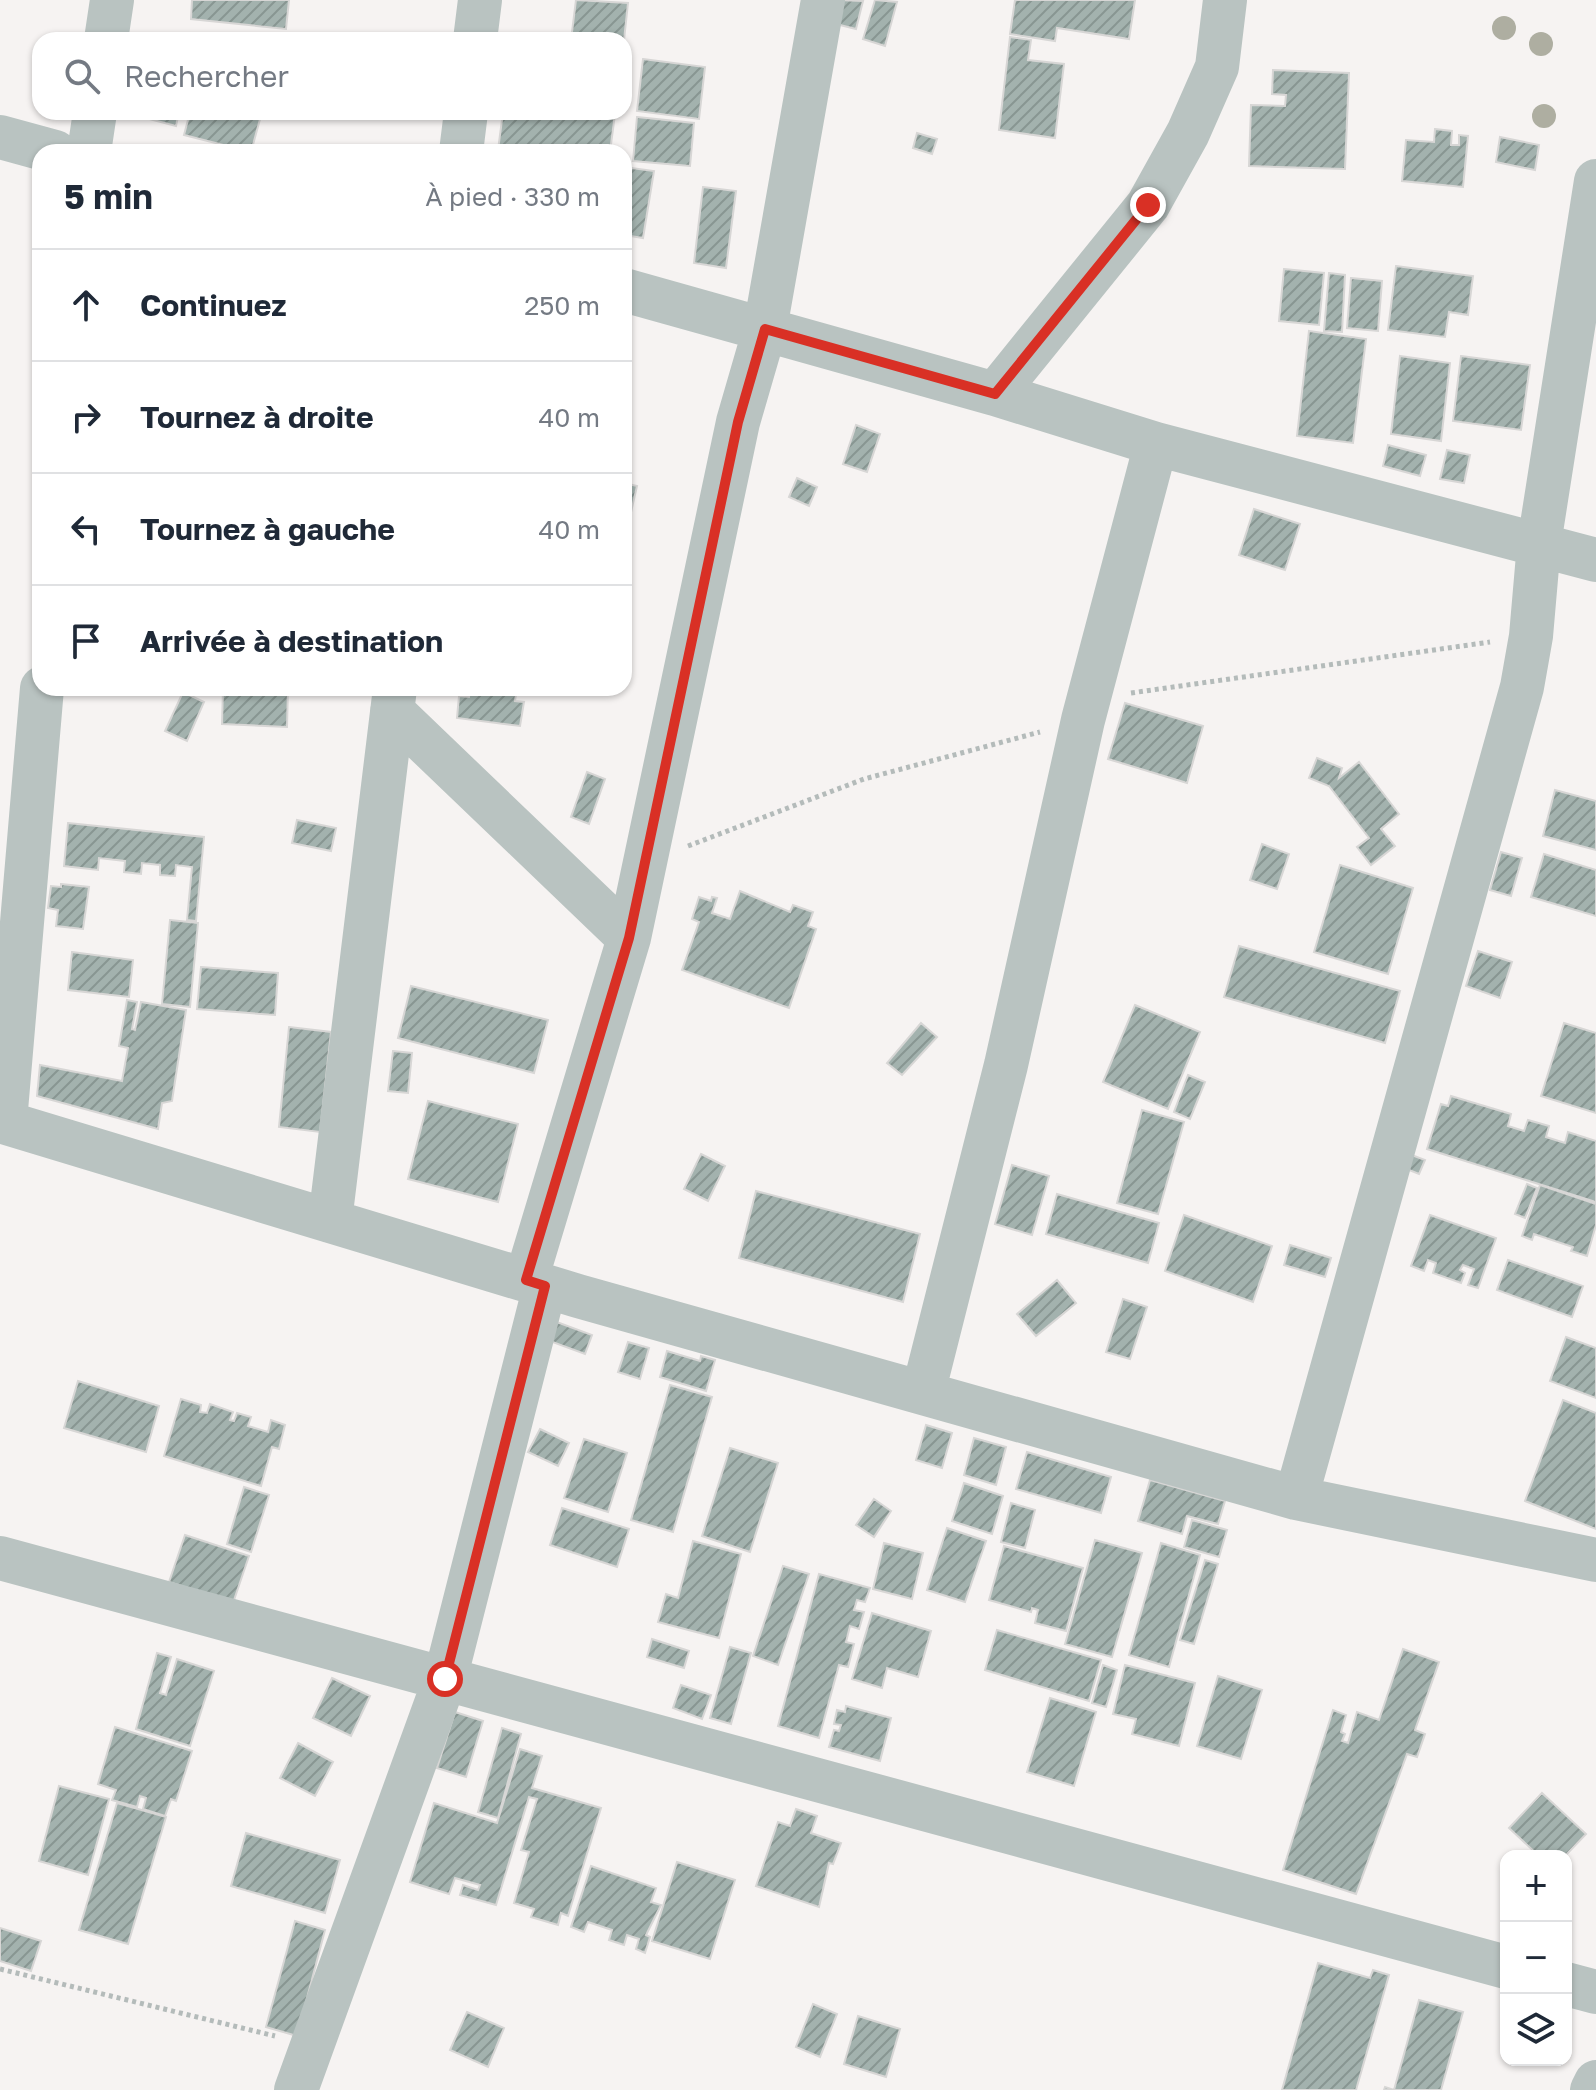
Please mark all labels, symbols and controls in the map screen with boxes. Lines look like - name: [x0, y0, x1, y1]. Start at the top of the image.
- search box: [32, 32, 632, 120]
- icon: search: [60, 54, 104, 98]
- text: Rechercher: [124, 58, 289, 94]
- text: 5 min: [64, 176, 153, 216]
- text: À pied · 330 m: [425, 181, 600, 212]
- route end: [1130, 187, 1166, 223]
- icon: ahead: [64, 283, 108, 327]
- text: Continuez: [140, 287, 287, 323]
- text: 250 m: [524, 290, 600, 321]
- icon: right: [64, 395, 108, 439]
- text: Tournez à droite: [140, 399, 374, 435]
- text: 40 m: [539, 402, 600, 433]
- icon: left: [64, 507, 108, 551]
- text: Tournez à gauche: [140, 511, 395, 547]
- text: 40 m: [539, 514, 600, 545]
- icon: arrive: [64, 619, 108, 663]
- text: Arrivée à destination: [140, 623, 443, 659]
- route start: [427, 1661, 463, 1697]
- map controls: [1500, 1850, 1572, 2066]
- button: +: [1500, 1850, 1572, 1922]
- button: −: [1500, 1922, 1572, 1994]
- button: layers: [1500, 1994, 1572, 2066]

